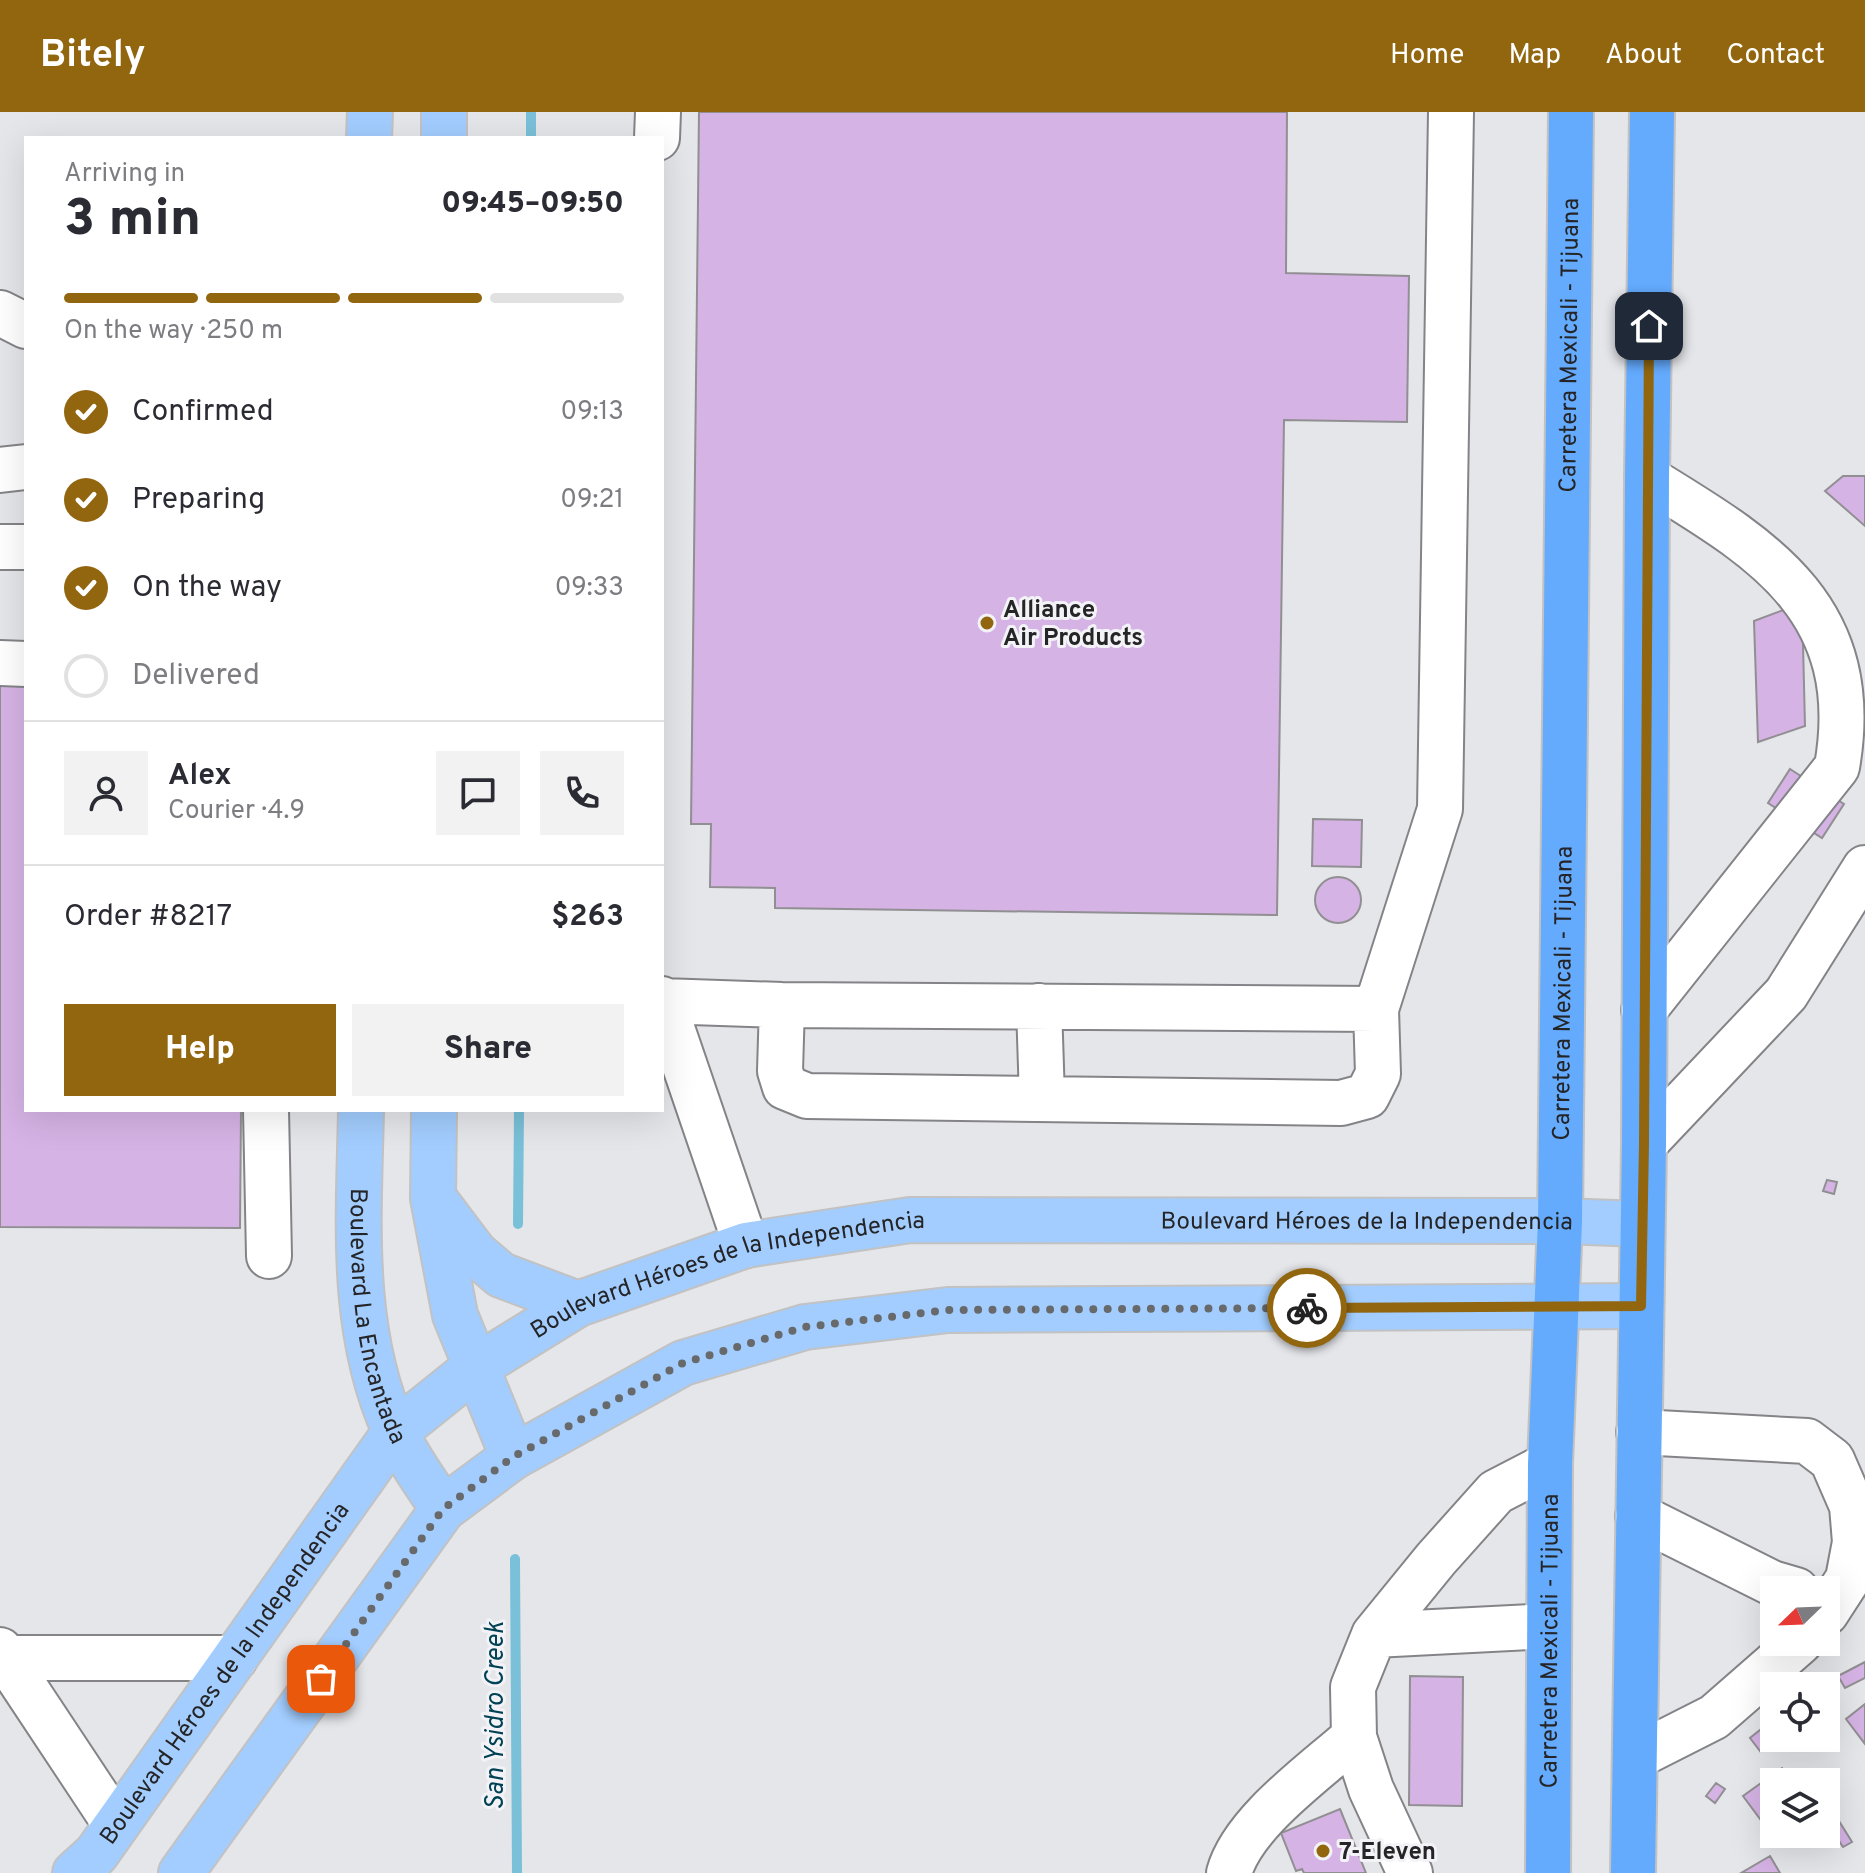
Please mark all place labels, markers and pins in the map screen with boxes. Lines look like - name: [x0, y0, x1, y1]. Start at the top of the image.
- pin: [1615, 292, 1683, 360]
- place label: Alliance Air Products: [1003, 596, 1143, 654]
- marker: Alliance Air Products: [978, 614, 996, 632]
- pin: [287, 1645, 355, 1713]
- place label: 7-Eleven: [1339, 1838, 1436, 1868]
- marker: 7-Eleven: [1314, 1842, 1332, 1860]

